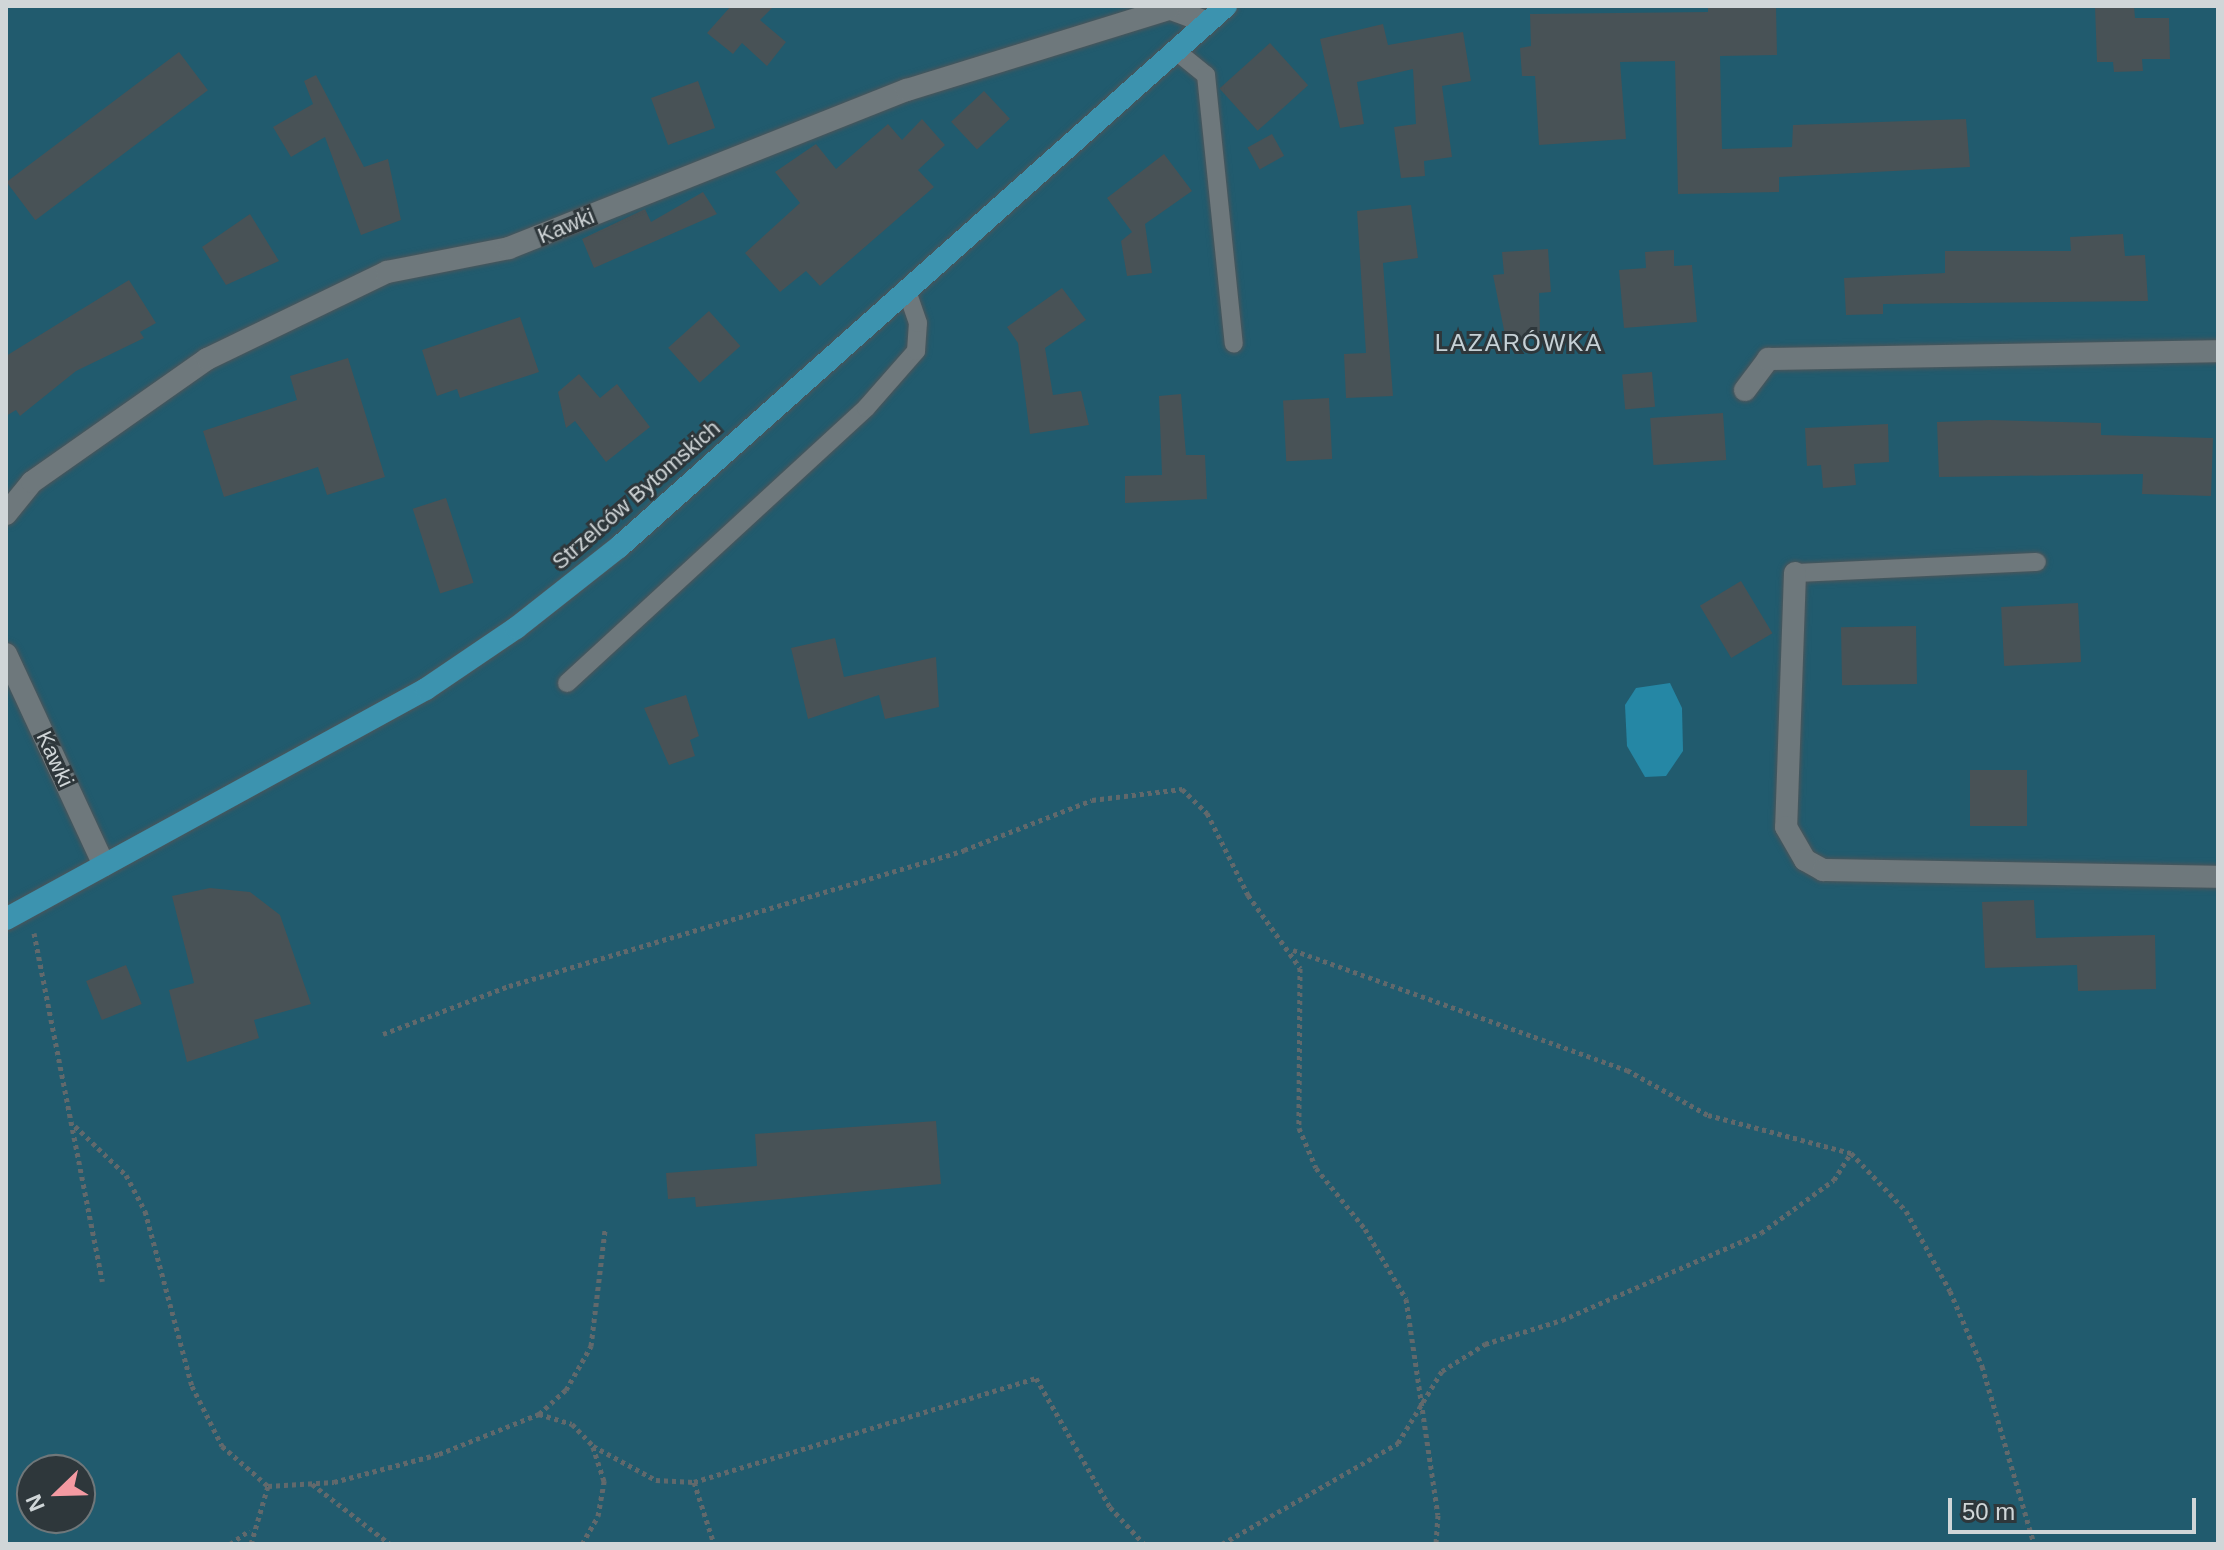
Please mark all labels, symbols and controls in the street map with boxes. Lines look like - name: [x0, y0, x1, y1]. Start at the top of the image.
- street label: Kawki: [534, 203, 598, 249]
- district label: LAZARÓWKA: [1435, 329, 1603, 357]
- street label: Strzelców Bytomskich: [547, 415, 725, 575]
- street label: Kawki: [31, 727, 79, 791]
- north arrow: [16, 1454, 96, 1534]
- scale bar: [1952, 1482, 2200, 1532]
- text: N: [21, 1491, 50, 1515]
- text: 50 m: [1962, 1498, 2015, 1525]

